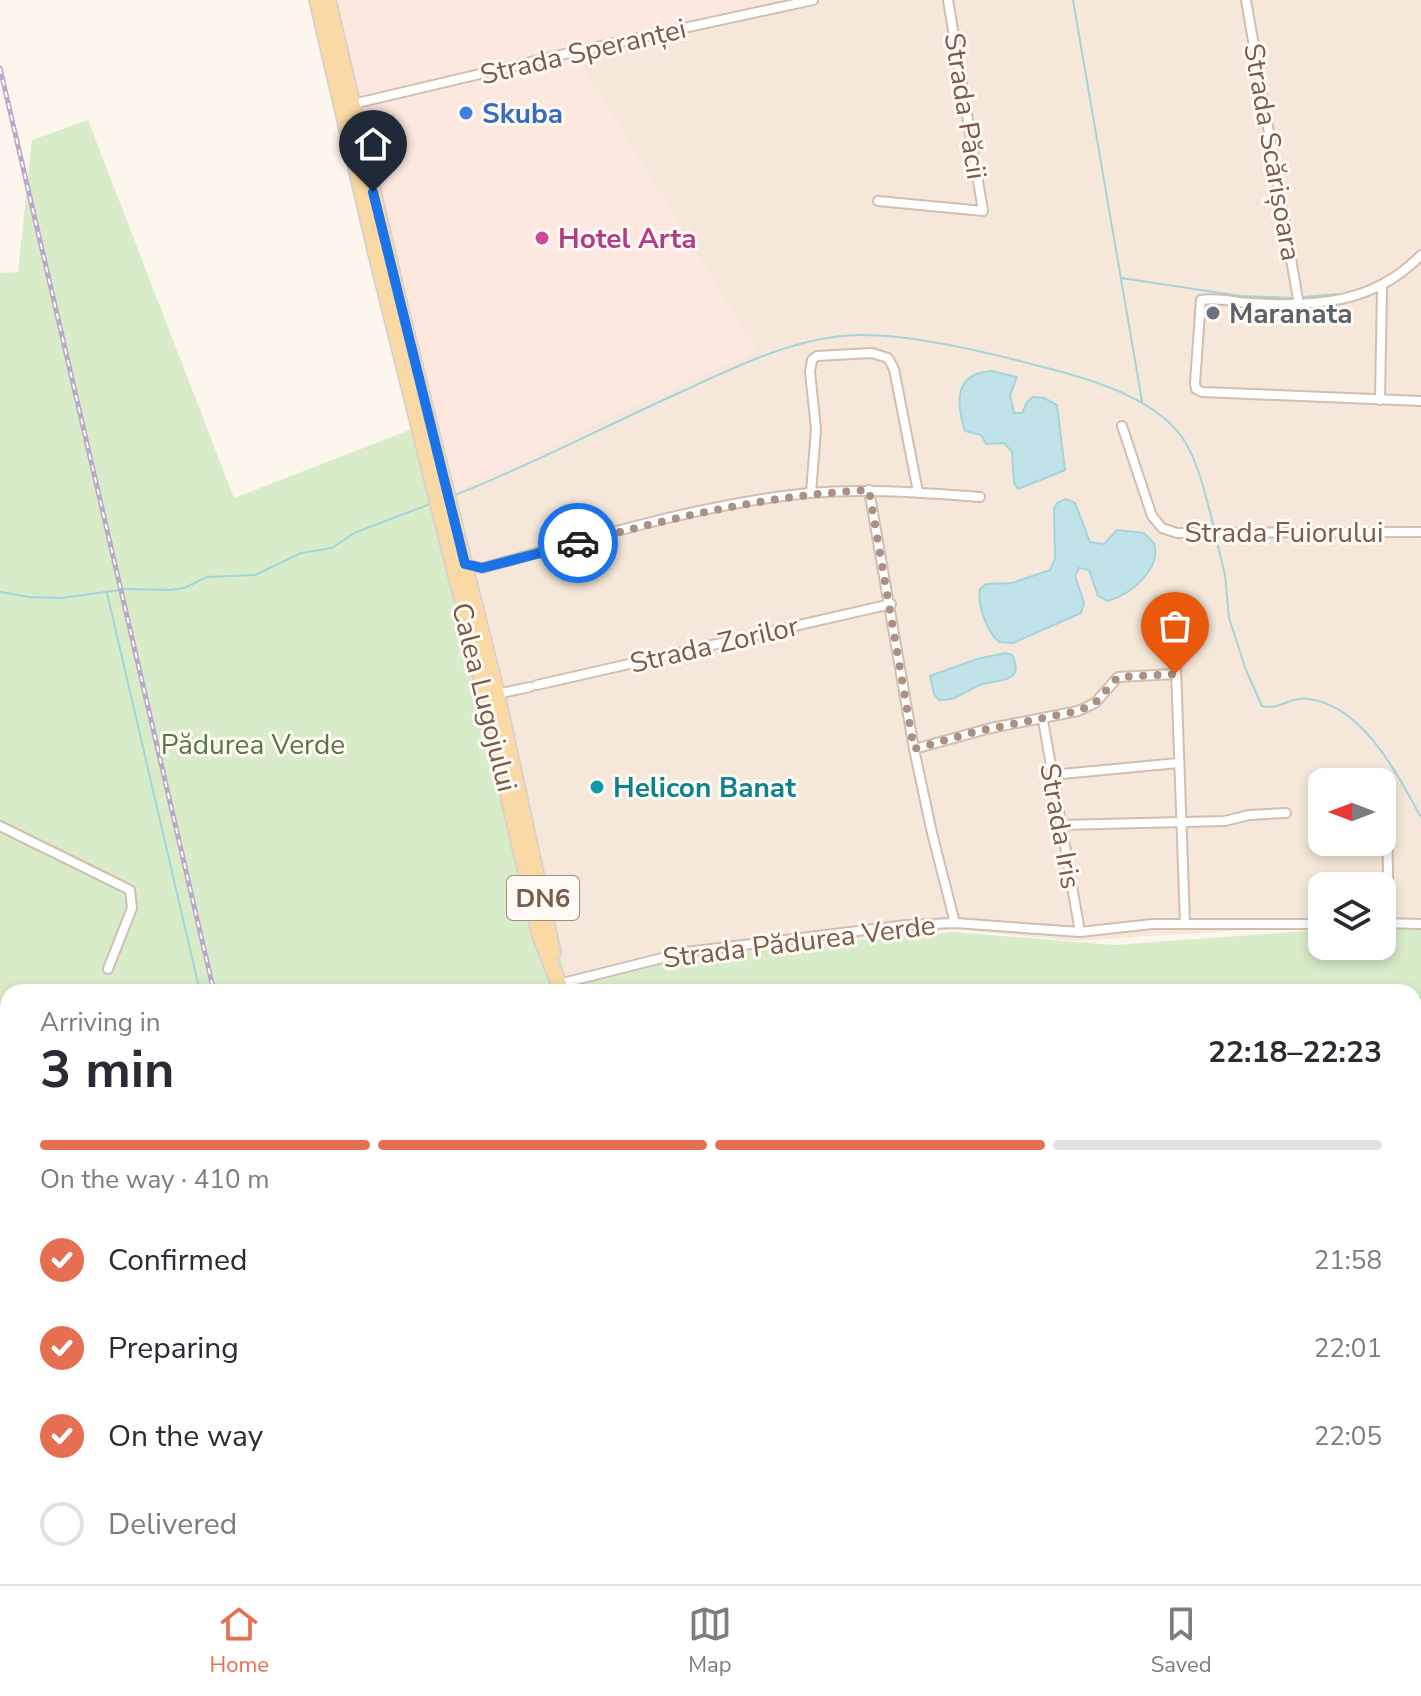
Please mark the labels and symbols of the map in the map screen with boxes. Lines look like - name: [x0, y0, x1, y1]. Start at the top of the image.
- street label: Strada Speranței: [477, 10, 690, 94]
- street label: Strada Păcii: [935, 30, 995, 182]
- street label: Strada Scărișoara: [1234, 40, 1310, 264]
- place label: Skuba: [482, 95, 563, 133]
- marker: Skuba: [457, 104, 475, 122]
- pin: [339, 110, 407, 192]
- place label: Hotel Arta: [558, 220, 697, 258]
- marker: Hotel Arta: [533, 229, 551, 247]
- place label: Maranata: [1229, 295, 1353, 333]
- marker: Maranata: [1204, 304, 1222, 322]
- courier: [538, 503, 618, 583]
- street label: Strada Fuiorului: [1184, 514, 1384, 552]
- pin: [1141, 592, 1209, 674]
- street label: Calea Lugojului: [442, 599, 526, 796]
- street label: Strada Zorilor: [626, 607, 802, 683]
- park label: Pădurea Verde: [161, 726, 345, 764]
- street label: Strada Iris: [1030, 760, 1090, 892]
- north arrow: [1308, 768, 1396, 856]
- place label: Helicon Banat: [613, 769, 796, 807]
- marker: Helicon Banat: [588, 778, 606, 796]
- road number: DN6: [507, 876, 579, 920]
- street label: Strada Pădurea Verde: [661, 906, 938, 978]

